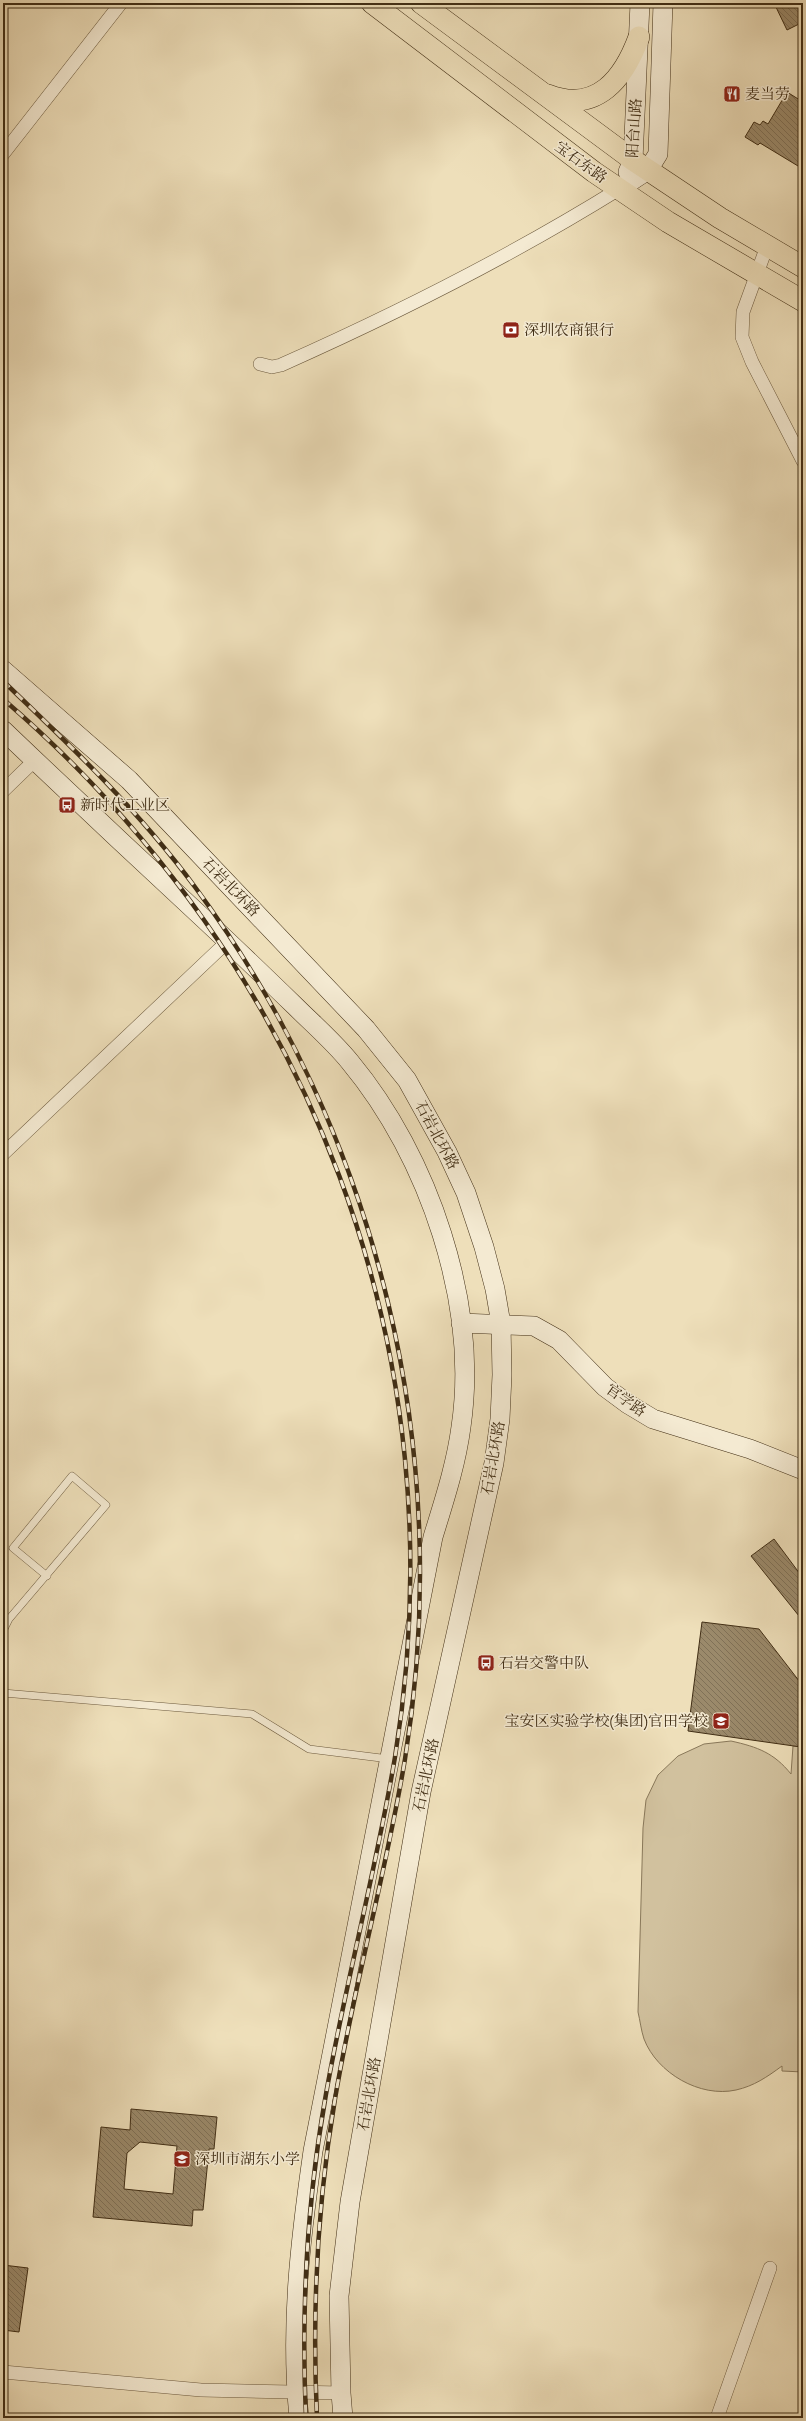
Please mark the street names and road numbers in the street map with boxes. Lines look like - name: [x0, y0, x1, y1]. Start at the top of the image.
- street label: 阳台山路: [623, 97, 645, 159]
- street label: 宝石东路: [551, 137, 611, 187]
- street label: 石岩北环路: [198, 854, 264, 920]
- street label: 石岩北环路: [411, 1098, 463, 1172]
- street label: 官学路: [602, 1380, 650, 1420]
- street label: 石岩北环路: [478, 1419, 508, 1497]
- street label: 石岩北环路: [409, 1736, 443, 1814]
- street label: 石岩北环路: [354, 2055, 384, 2133]

